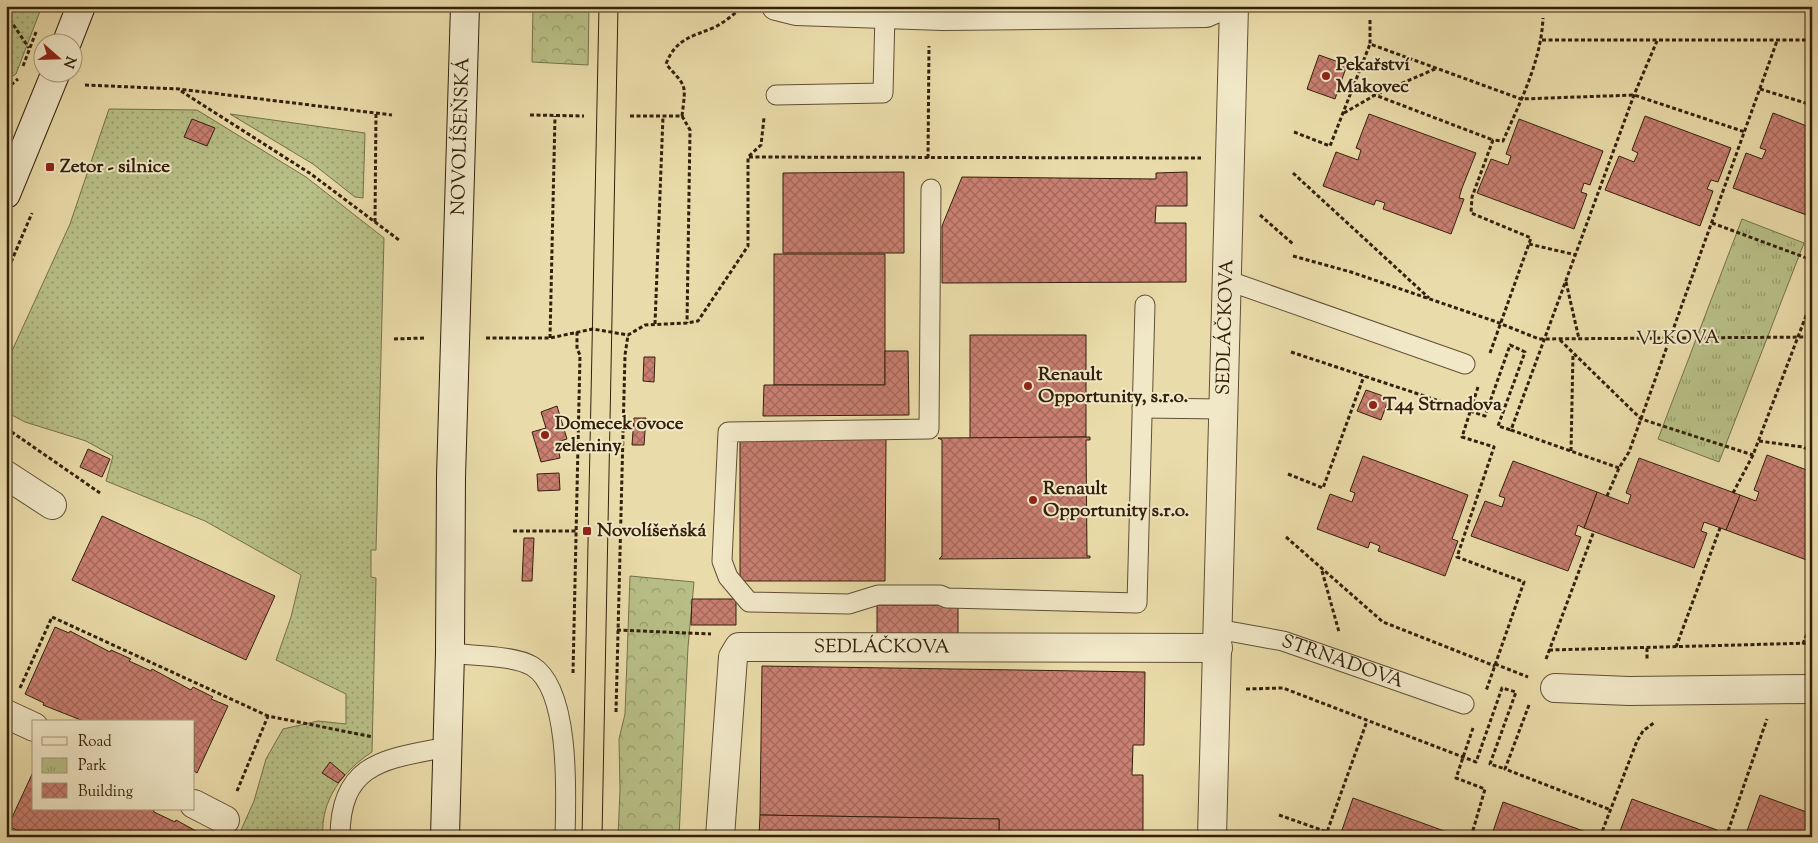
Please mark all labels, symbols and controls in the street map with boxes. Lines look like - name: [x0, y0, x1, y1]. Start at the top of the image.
- north arrow: [32, 32, 82, 82]
- place label: Pekařství Makovec: [1336, 52, 1411, 101]
- text: N: [57, 53, 80, 70]
- street label: NOVOLÍŠEŇSKÁ: [445, 56, 477, 216]
- marker: Pekařství Makovec: [1320, 70, 1332, 82]
- place label: Zetor - silnice: [60, 154, 170, 181]
- marker: Zetor - silnice: [44, 161, 56, 173]
- street label: SEDLÁČKOVA: [1210, 258, 1241, 395]
- street label: VLKOVA: [1636, 325, 1721, 353]
- place label: Renault Opportunity, s.r.o.: [1038, 362, 1188, 411]
- marker: Renault Opportunity, s.r.o.: [1022, 380, 1034, 392]
- place label: T44 Strnadova: [1383, 392, 1502, 419]
- marker: T44 Strnadova: [1367, 399, 1379, 411]
- place label: Domecek ovoce zeleniny: [555, 411, 684, 460]
- marker: Domecek ovoce zeleniny: [539, 429, 551, 441]
- place label: Renault Opportunity s.r.o.: [1043, 476, 1190, 525]
- marker: Renault Opportunity s.r.o.: [1027, 494, 1039, 506]
- place label: Novolíšeňská: [597, 518, 706, 545]
- marker: Novolíšeňská: [581, 525, 593, 537]
- street label: STRNADOVA: [1278, 628, 1408, 696]
- street label: SEDLÁČKOVA: [814, 634, 950, 661]
- legend: [32, 720, 195, 810]
- text: Road: [78, 732, 112, 753]
- text: Park: [78, 756, 107, 777]
- text: Building: [78, 782, 133, 803]

